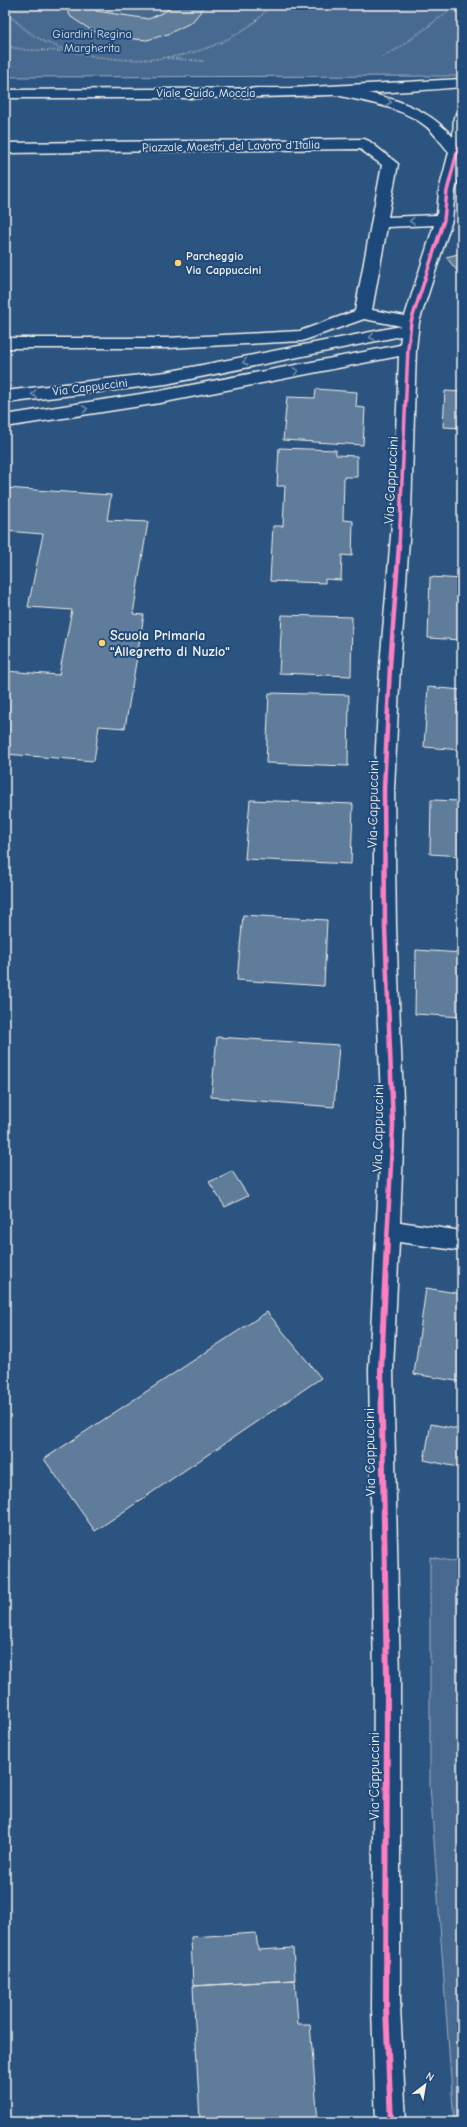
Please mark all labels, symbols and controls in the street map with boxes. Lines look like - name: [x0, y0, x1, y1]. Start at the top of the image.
- park label: Giardini Regina Margherita: [52, 27, 132, 55]
- street label: Viale Guido Moccia: [156, 86, 256, 100]
- one-way arrow: [386, 98, 392, 106]
- street label: Piazzale Maestri del Lavoro d'Italia: [142, 137, 320, 155]
- one-way arrow: [409, 217, 415, 225]
- place label: Parcheggio Via Cappuccini: [186, 249, 261, 277]
- marker: Parcheggio Via Cappuccini: [173, 258, 183, 268]
- one-way arrow: [369, 332, 376, 340]
- one-way arrow: [242, 358, 248, 366]
- one-way arrow: [293, 367, 299, 376]
- street label: Via Cappuccini: [52, 375, 128, 399]
- one-way arrow: [31, 390, 37, 399]
- one-way arrow: [82, 405, 88, 413]
- street label: Via Cappuccini: [380, 436, 402, 524]
- place label: Scuola Primaria "Allegretto di Nuzio": [110, 627, 230, 660]
- marker: Scuola Primaria "Allegretto di Nuzio": [97, 638, 107, 648]
- street label: Via Cappuccini: [364, 760, 382, 848]
- street label: Via Cappuccini: [369, 1084, 387, 1172]
- street label: Via Cappuccini: [361, 1408, 379, 1496]
- street label: Via Cappuccini: [366, 1732, 383, 1820]
- north arrow: [405, 2065, 445, 2105]
- text: N: [423, 2069, 436, 2084]

